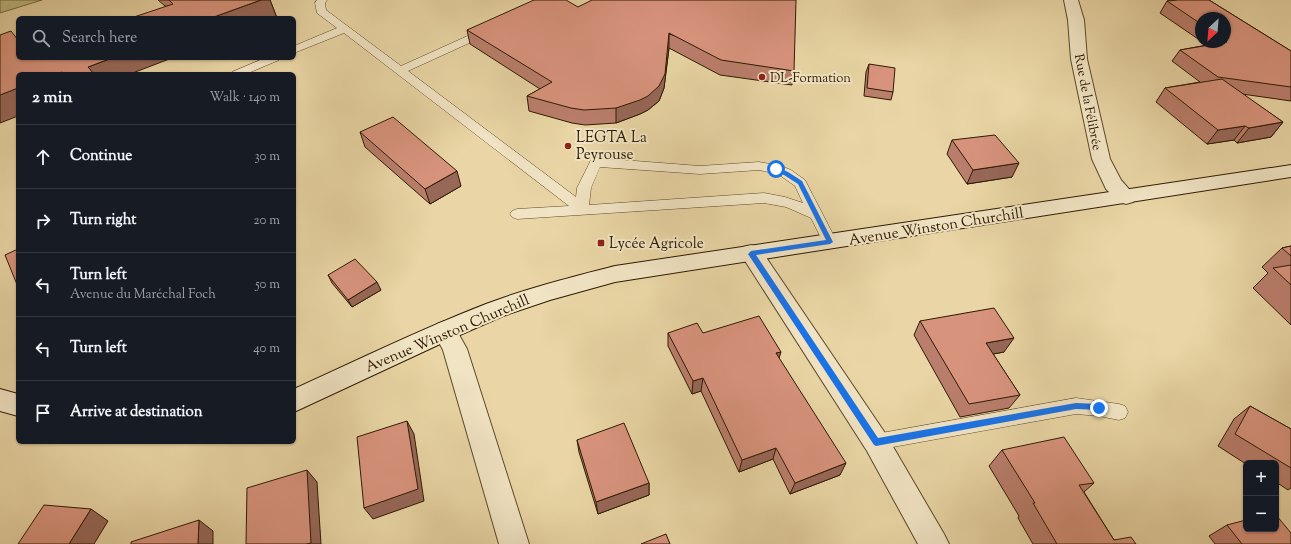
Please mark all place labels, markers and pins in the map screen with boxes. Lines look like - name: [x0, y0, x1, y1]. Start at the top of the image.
- place label: DL-Formation: [770, 70, 851, 88]
- marker: DL-Formation: [757, 72, 767, 82]
- place label: LEGTA La Peyrouse: [576, 128, 647, 166]
- marker: LEGTA La Peyrouse: [563, 141, 573, 151]
- place label: Lycée Agricole: [609, 234, 704, 255]
- marker: Lycée Agricole: [596, 238, 606, 248]

